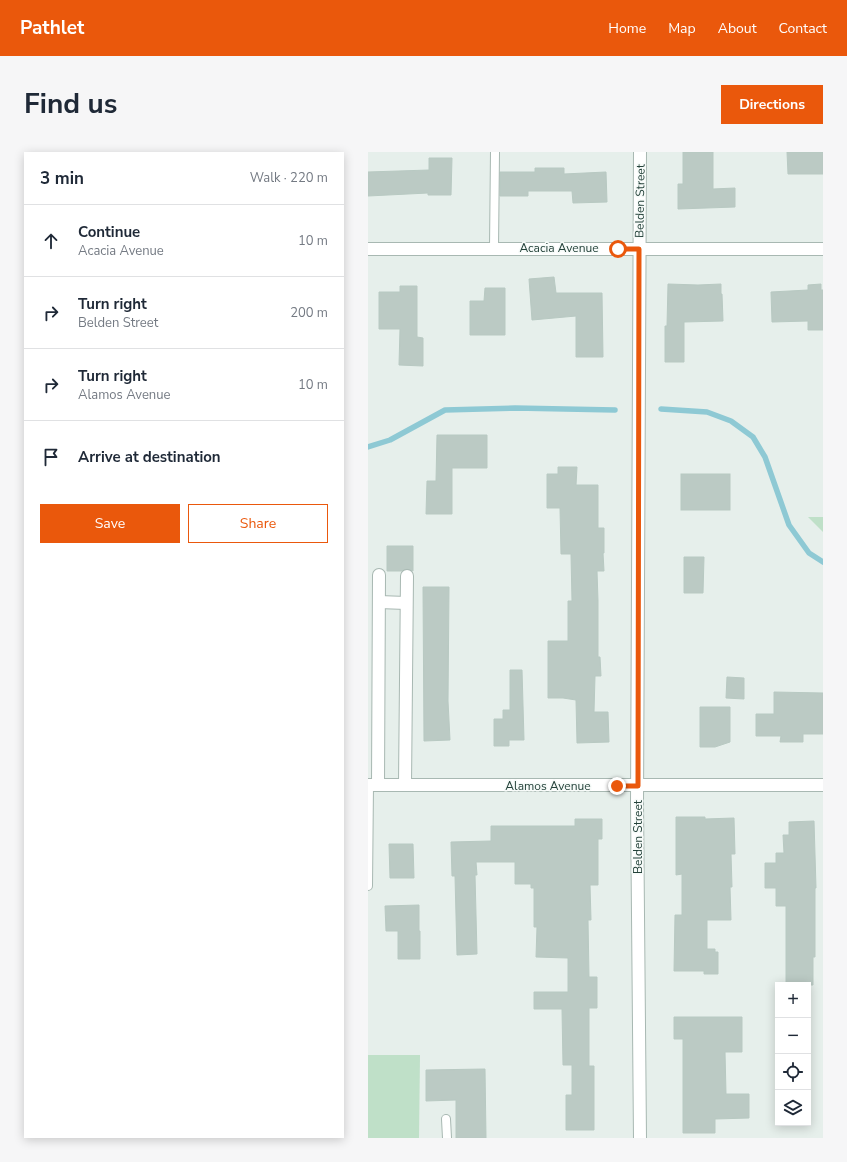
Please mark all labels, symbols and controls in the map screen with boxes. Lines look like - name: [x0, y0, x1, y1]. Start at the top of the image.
- text: Pathlet: [20, 15, 84, 41]
- text: Home: [608, 19, 646, 38]
- text: Map: [668, 19, 696, 38]
- text: About: [718, 19, 757, 38]
- text: Contact: [779, 19, 827, 38]
- text: Find us: [24, 85, 118, 123]
- button: Directions: [721, 85, 823, 124]
- street label: Belden Street: [631, 163, 649, 238]
- text: 3 min: [40, 167, 84, 190]
- text: Walk · 220 m: [250, 169, 328, 187]
- text: Continue: [78, 222, 140, 242]
- icon: ahead: [40, 230, 62, 252]
- text: 10 m: [298, 232, 328, 250]
- street label: Acacia Avenue: [519, 240, 599, 256]
- route start: [609, 240, 627, 258]
- text: Acacia Avenue: [78, 242, 164, 260]
- text: Turn right: [78, 294, 147, 314]
- icon: right: [40, 302, 62, 324]
- text: 200 m: [290, 304, 328, 322]
- text: Belden Street: [78, 314, 158, 332]
- text: Turn right: [78, 366, 147, 386]
- icon: right: [40, 374, 62, 396]
- text: 10 m: [298, 376, 328, 394]
- text: Alamos Avenue: [78, 386, 170, 404]
- icon: arrive: [40, 446, 62, 468]
- text: Arrive at destination: [78, 447, 221, 467]
- button: Save: [40, 504, 180, 543]
- button: Share: [188, 504, 328, 543]
- route end: [608, 777, 626, 795]
- street label: Alamos Avenue: [505, 778, 591, 794]
- street label: Belden Street: [630, 799, 646, 874]
- map controls: [775, 982, 811, 1126]
- button: +: [775, 982, 811, 1018]
- button: −: [775, 1018, 811, 1054]
- button: locate: [775, 1054, 811, 1090]
- button: layers: [775, 1090, 811, 1126]

